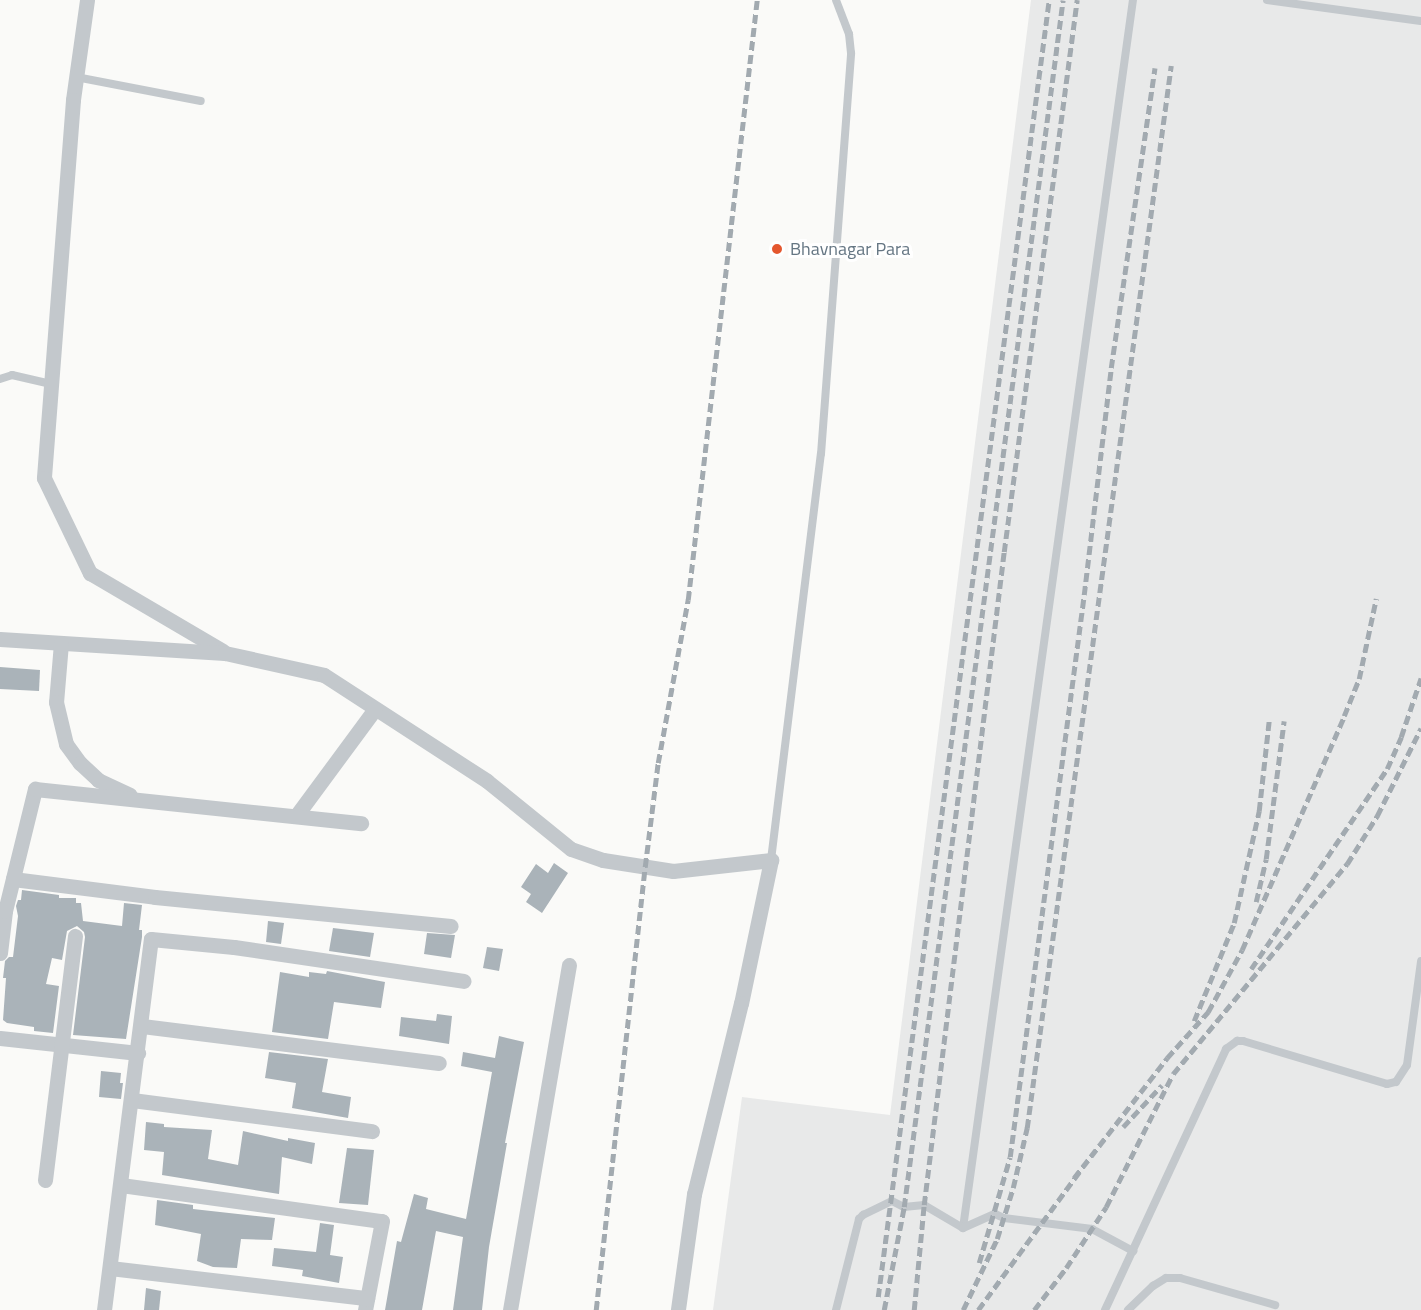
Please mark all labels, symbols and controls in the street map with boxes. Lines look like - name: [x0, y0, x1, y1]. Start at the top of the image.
- place label: Bhavnagar Para: [790, 238, 910, 260]
- marker: Bhavnagar Para: [768, 240, 786, 258]

